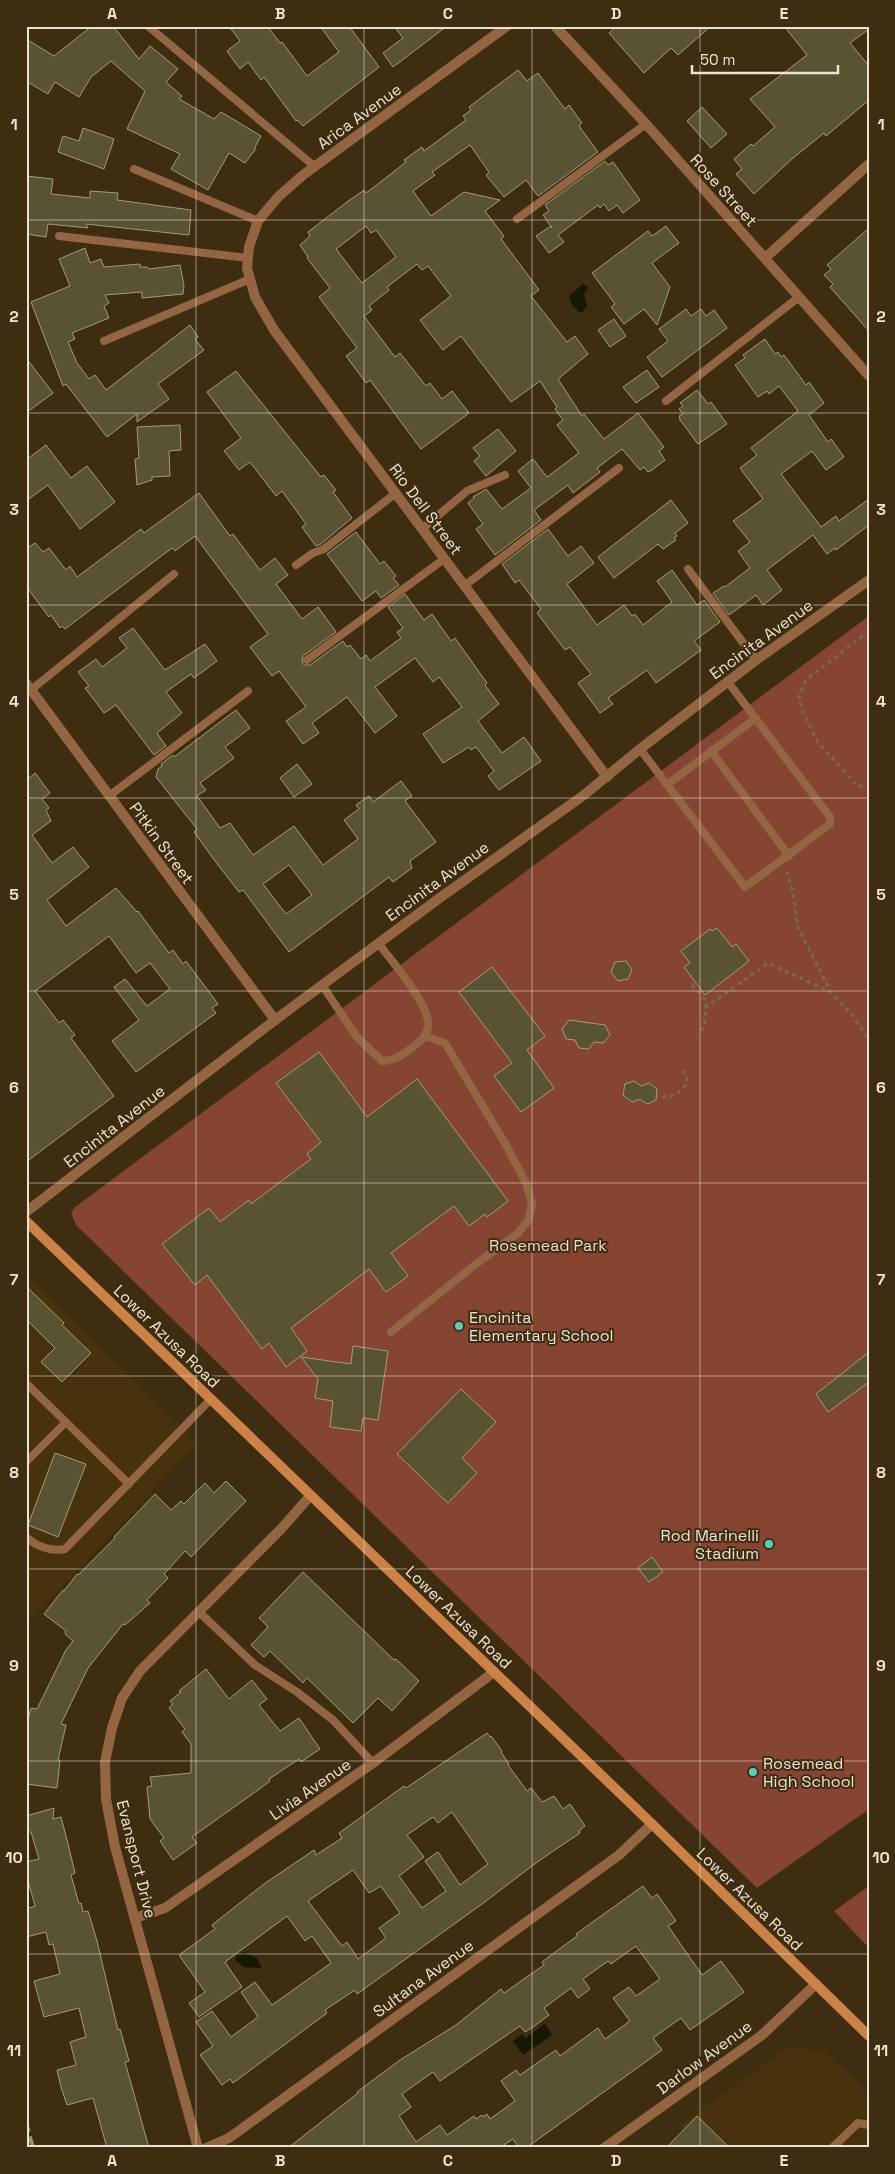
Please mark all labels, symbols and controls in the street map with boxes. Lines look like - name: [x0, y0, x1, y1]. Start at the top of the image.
- text: A: [107, 3, 117, 24]
- text: B: [275, 3, 285, 24]
- text: C: [443, 3, 453, 24]
- text: D: [611, 3, 621, 24]
- text: E: [780, 3, 789, 24]
- scale bar: [692, 42, 839, 74]
- text: 50 m: [700, 50, 735, 69]
- street label: Arica Avenue: [313, 79, 406, 154]
- text: 1: [10, 114, 18, 135]
- text: 1: [877, 114, 885, 135]
- street label: Rose Street: [685, 150, 762, 231]
- text: 2: [9, 306, 19, 327]
- text: 2: [876, 306, 886, 327]
- street label: Rio Dell Street: [384, 459, 467, 559]
- text: 3: [9, 499, 19, 520]
- text: 3: [876, 499, 886, 520]
- street label: Encinita Avenue: [705, 595, 817, 684]
- text: 4: [9, 691, 19, 712]
- text: 4: [876, 691, 886, 712]
- street label: Pitkin Street: [125, 798, 198, 888]
- street label: Encinita Avenue: [381, 837, 493, 926]
- text: 5: [9, 884, 19, 905]
- text: 5: [876, 884, 886, 905]
- text: 6: [9, 1077, 19, 1098]
- text: 6: [876, 1077, 886, 1098]
- street label: Encinita Avenue: [59, 1080, 169, 1173]
- park label: Rosemead Park: [489, 1235, 607, 1256]
- text: 7: [10, 1269, 19, 1290]
- text: 7: [877, 1269, 886, 1290]
- street label: Lower Azusa Road: [109, 1280, 224, 1392]
- place label: Encinita Elementary School: [469, 1307, 614, 1346]
- marker: Encinita Elementary School: [453, 1320, 465, 1332]
- text: 8: [9, 1462, 19, 1483]
- text: 8: [876, 1462, 886, 1483]
- place label: Rod Marinelli Stadium: [661, 1525, 759, 1564]
- marker: Rod Marinelli Stadium: [763, 1538, 775, 1550]
- street label: Lower Azusa Road: [401, 1561, 516, 1673]
- text: 9: [9, 1655, 19, 1676]
- text: 9: [876, 1655, 886, 1676]
- place label: Rosemead High School: [763, 1753, 854, 1792]
- street label: Livia Avenue: [265, 1754, 355, 1825]
- marker: Rosemead High School: [747, 1766, 759, 1778]
- street label: Evansport Drive: [112, 1798, 161, 1920]
- street label: Lower Azusa Road: [692, 1843, 807, 1955]
- text: 10: [5, 1847, 23, 1868]
- text: 10: [872, 1847, 890, 1868]
- street label: Sultana Avenue: [369, 1935, 478, 2022]
- street label: Darlow Avenue: [653, 2016, 756, 2099]
- text: 11: [7, 2040, 21, 2061]
- text: 11: [874, 2040, 888, 2061]
- text: A: [107, 2150, 117, 2171]
- text: B: [275, 2150, 285, 2171]
- text: C: [443, 2150, 453, 2171]
- text: D: [611, 2150, 621, 2171]
- text: E: [780, 2150, 789, 2171]

